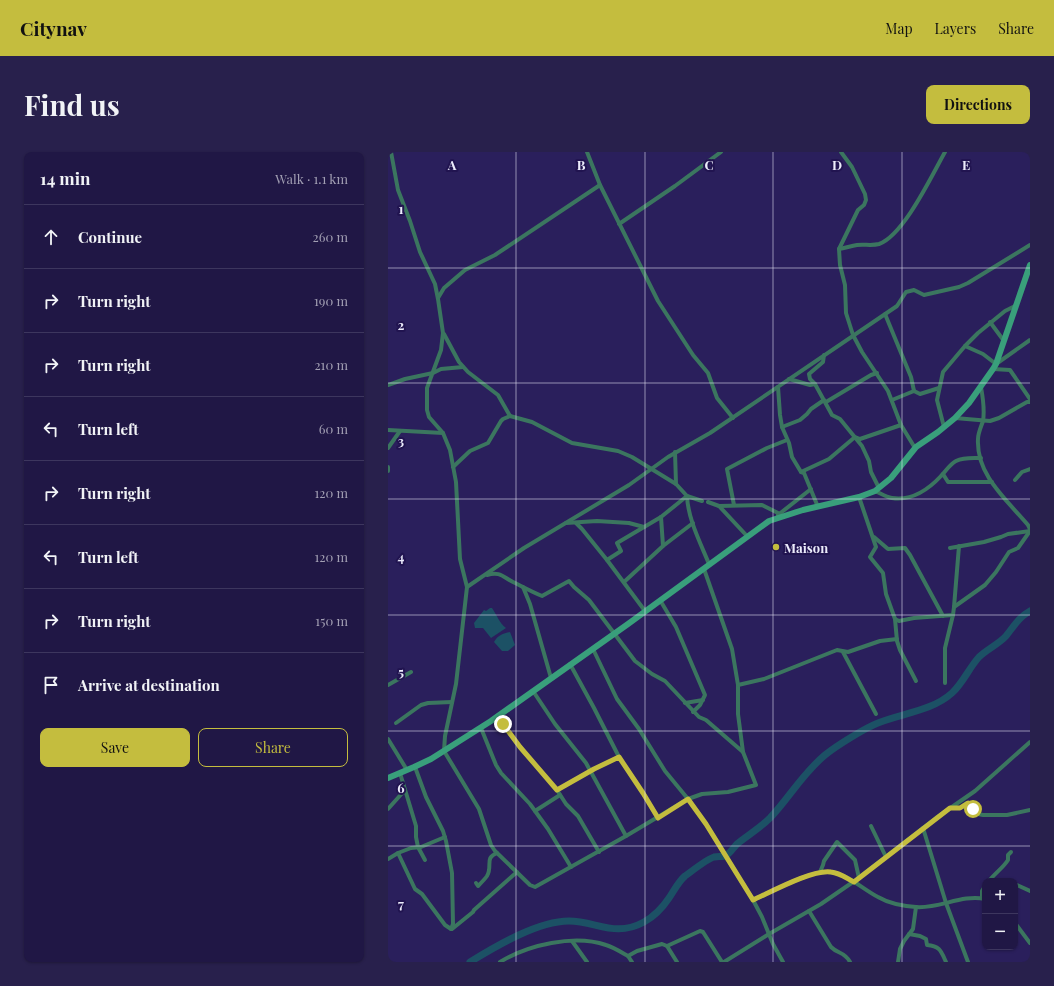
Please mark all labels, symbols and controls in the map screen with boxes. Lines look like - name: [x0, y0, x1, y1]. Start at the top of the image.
- text: Citynav: [20, 15, 87, 41]
- text: Map: [885, 19, 913, 38]
- text: Layers: [935, 19, 976, 38]
- text: Share: [998, 19, 1034, 38]
- button: Directions: [926, 85, 1030, 124]
- text: Find us: [24, 86, 120, 123]
- text: A: [447, 156, 457, 173]
- text: B: [577, 156, 586, 173]
- text: C: [704, 156, 714, 173]
- text: D: [832, 156, 842, 173]
- text: E: [962, 156, 970, 173]
- text: 14 min: [40, 167, 90, 189]
- text: Walk · 1.1 km: [275, 170, 348, 187]
- text: 1: [399, 200, 404, 217]
- icon: ahead: [40, 226, 62, 248]
- text: Continue: [78, 227, 142, 247]
- text: 260 m: [312, 228, 348, 245]
- icon: right: [40, 290, 62, 312]
- text: Turn right: [78, 291, 151, 311]
- text: 190 m: [314, 292, 348, 309]
- text: 2: [398, 316, 405, 333]
- icon: right: [40, 354, 62, 376]
- text: Turn right: [78, 355, 151, 375]
- text: 210 m: [314, 356, 348, 373]
- icon: left: [40, 418, 62, 440]
- text: Turn left: [78, 419, 139, 439]
- text: 60 m: [319, 420, 348, 437]
- text: 3: [398, 432, 404, 449]
- icon: right: [40, 482, 62, 504]
- text: Turn right: [78, 483, 151, 503]
- text: 120 m: [314, 484, 348, 501]
- place label: Maison: [784, 539, 828, 556]
- marker: Maison: [771, 542, 781, 552]
- icon: left: [40, 546, 62, 568]
- text: Turn left: [78, 547, 139, 567]
- text: 120 m: [314, 548, 348, 565]
- text: 4: [398, 548, 405, 565]
- icon: right: [40, 610, 62, 632]
- text: Turn right: [78, 611, 151, 631]
- text: 150 m: [315, 612, 348, 629]
- text: 5: [398, 663, 404, 680]
- icon: arrive: [40, 674, 62, 696]
- text: Arrive at destination: [78, 675, 220, 695]
- route end: [494, 715, 512, 733]
- button: Save: [40, 728, 190, 767]
- button: Share: [198, 728, 348, 767]
- text: 6: [397, 779, 405, 796]
- route start: [964, 800, 982, 818]
- map controls: [982, 878, 1018, 950]
- button: +: [982, 878, 1018, 914]
- text: 7: [398, 895, 404, 912]
- button: −: [982, 914, 1018, 950]

